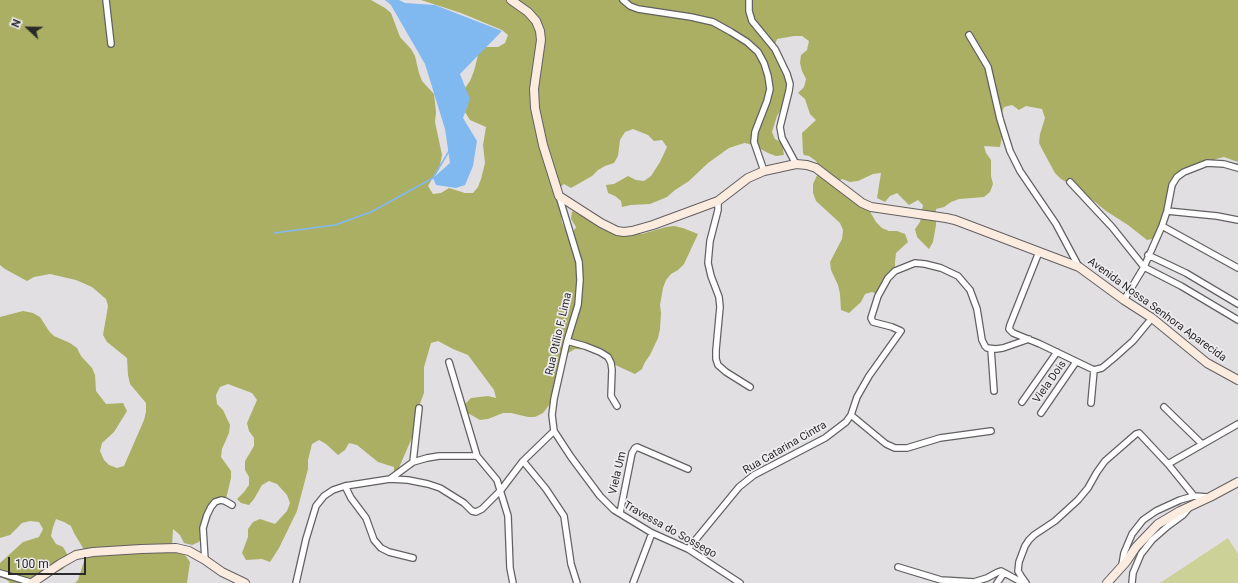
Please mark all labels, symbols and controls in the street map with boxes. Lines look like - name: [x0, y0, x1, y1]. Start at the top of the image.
- north arrow: [8, 8, 48, 48]
- text: N: [9, 17, 24, 29]
- street label: Avenida Nossa Senhora Aparecida: [1085, 255, 1229, 365]
- street label: Rua Otílio F. Lima: [543, 291, 575, 377]
- street label: Viela Dois: [1031, 358, 1069, 406]
- street label: Rua Catarina Cintra: [741, 419, 829, 477]
- street label: Viela Um: [607, 450, 629, 496]
- street label: Travessa do Sossego: [621, 499, 719, 561]
- scale bar: [10, 549, 88, 575]
- text: 100 m: [15, 557, 49, 571]

